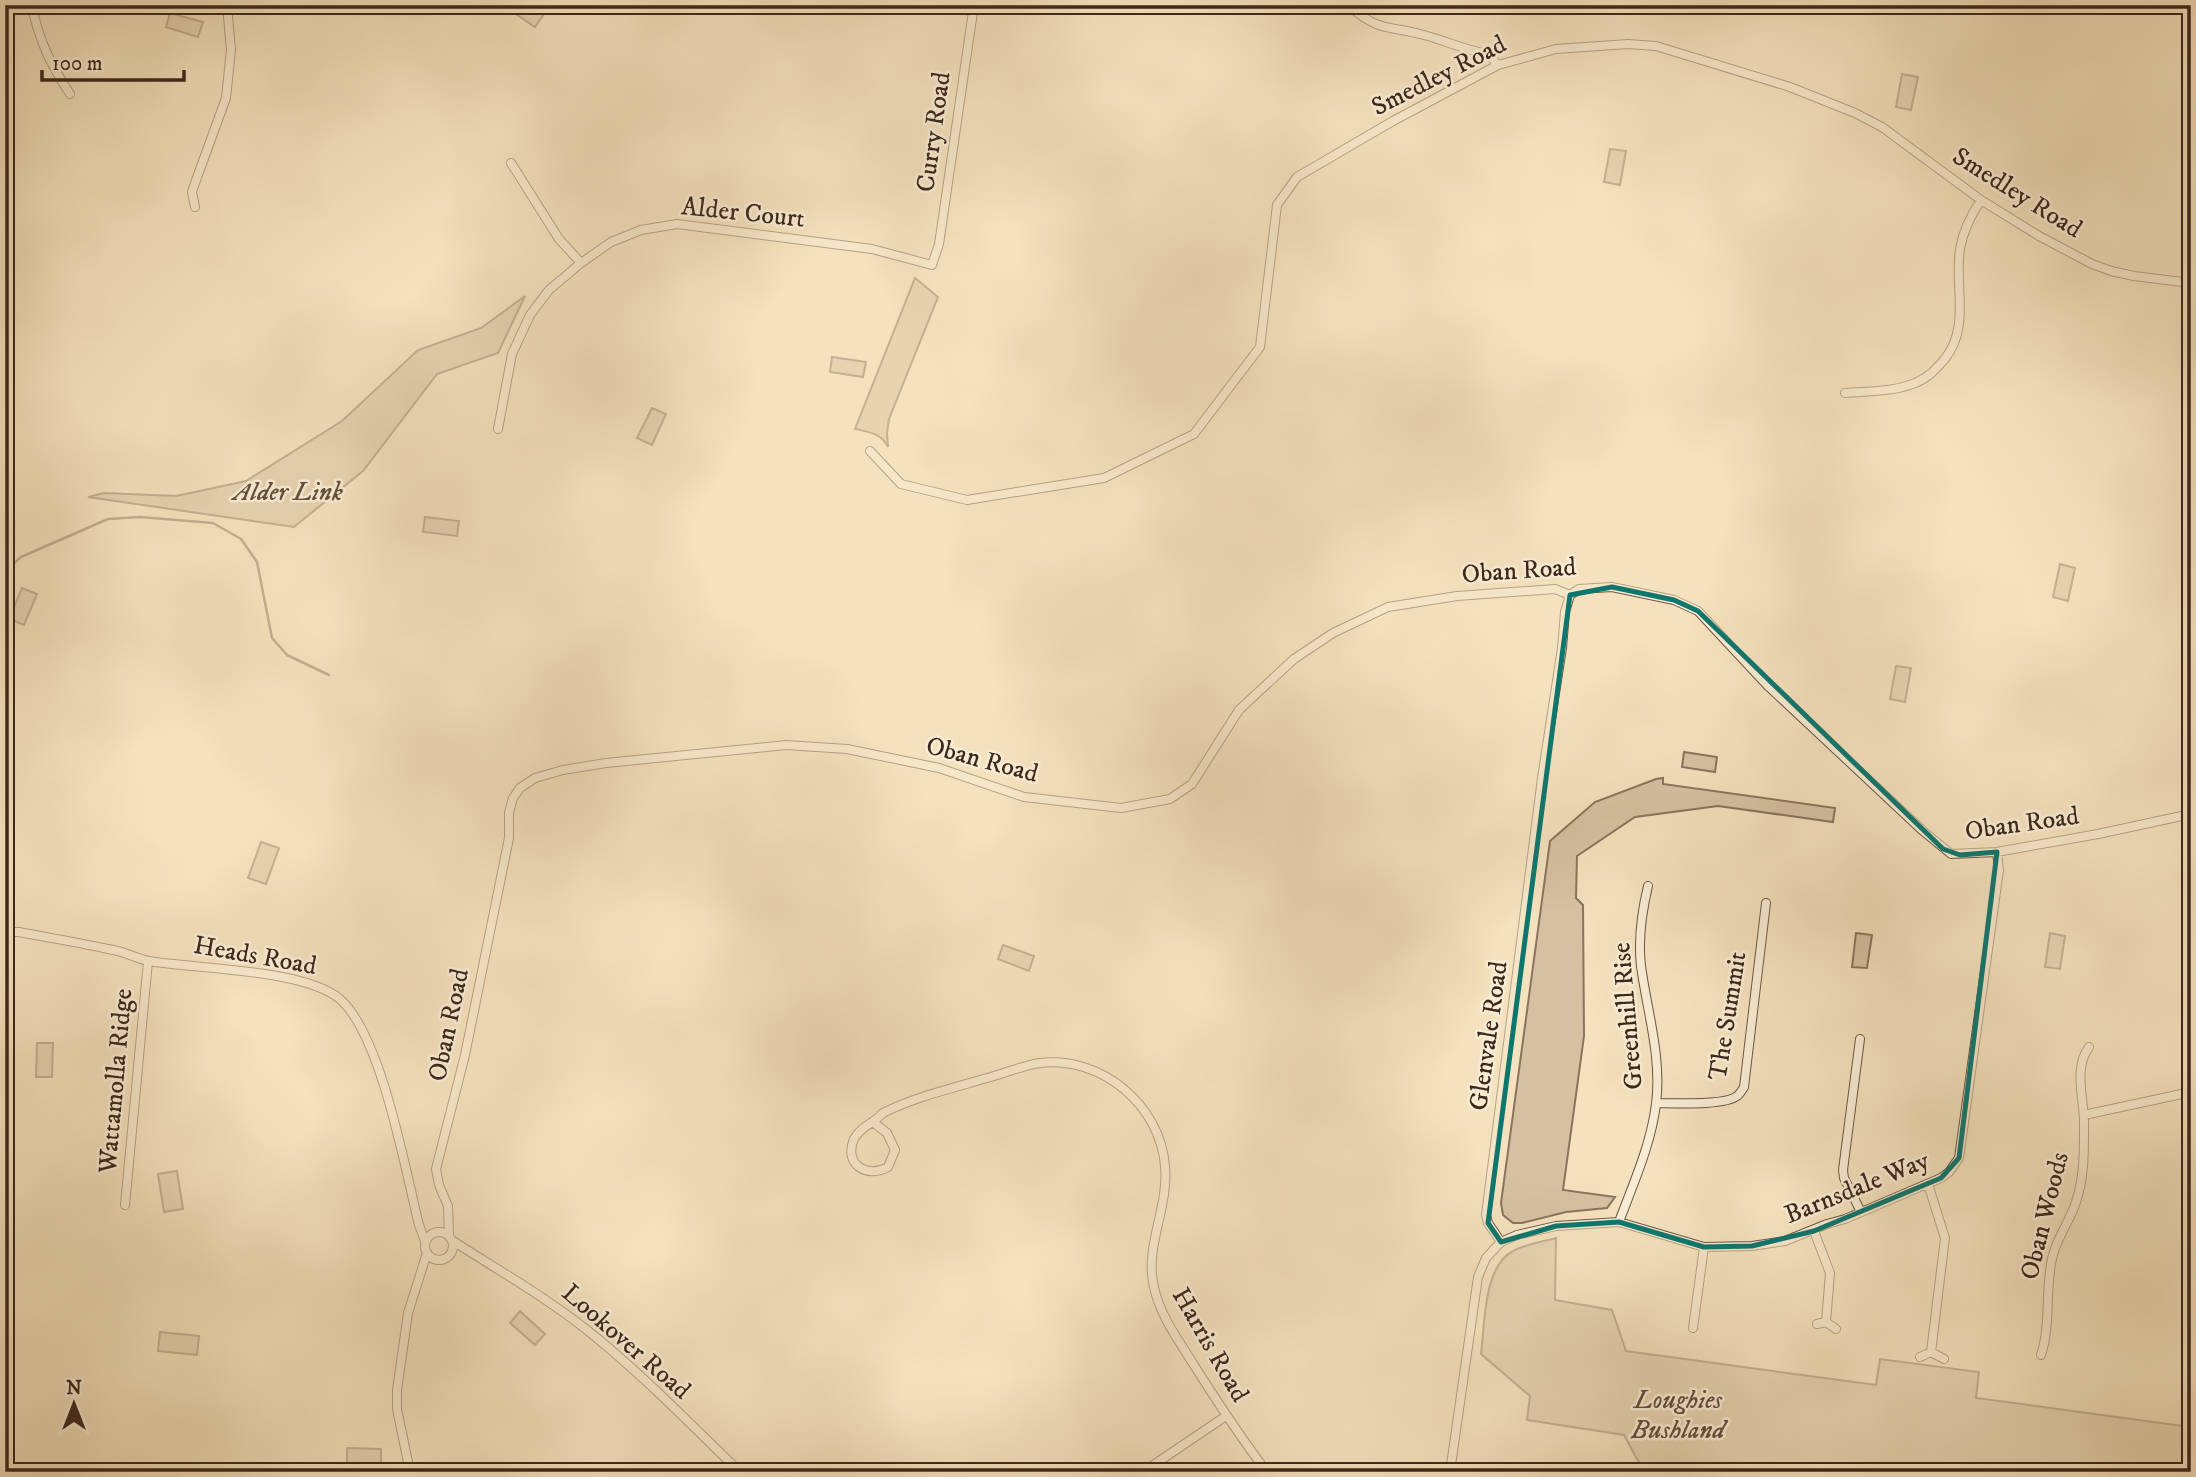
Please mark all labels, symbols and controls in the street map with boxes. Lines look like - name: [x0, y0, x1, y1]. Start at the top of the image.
- street label: Smedley Road: [1366, 28, 1512, 124]
- scale bar: [42, 38, 184, 82]
- text: 100 m: [52, 51, 103, 77]
- street label: Curry Road: [909, 70, 959, 194]
- street label: Smedley Road: [1946, 140, 2088, 246]
- street label: Alder Court: [680, 190, 806, 236]
- park label: Alder Link: [230, 476, 343, 509]
- street label: Oban Road: [1461, 551, 1577, 591]
- street label: Oban Road: [922, 729, 1042, 791]
- street label: Oban Road: [1963, 800, 2081, 848]
- street label: Heads Road: [191, 929, 319, 983]
- street label: Greenhill Rise: [1605, 941, 1651, 1091]
- street label: The Summit: [1702, 949, 1754, 1083]
- street label: Glenvale Road: [1462, 959, 1516, 1113]
- street label: Oban Road: [421, 965, 477, 1084]
- street label: Wattamolla Ridge: [91, 987, 141, 1176]
- street label: Barnsdale Way: [1780, 1144, 1935, 1232]
- street label: Oban Woods: [2013, 1149, 2077, 1283]
- street label: Lookover Road: [555, 1277, 697, 1407]
- street label: Harris Road: [1164, 1282, 1256, 1408]
- north arrow: [38, 1368, 108, 1438]
- text: N: [66, 1377, 82, 1400]
- park label: Loughies Bushland: [1630, 1384, 1729, 1447]

